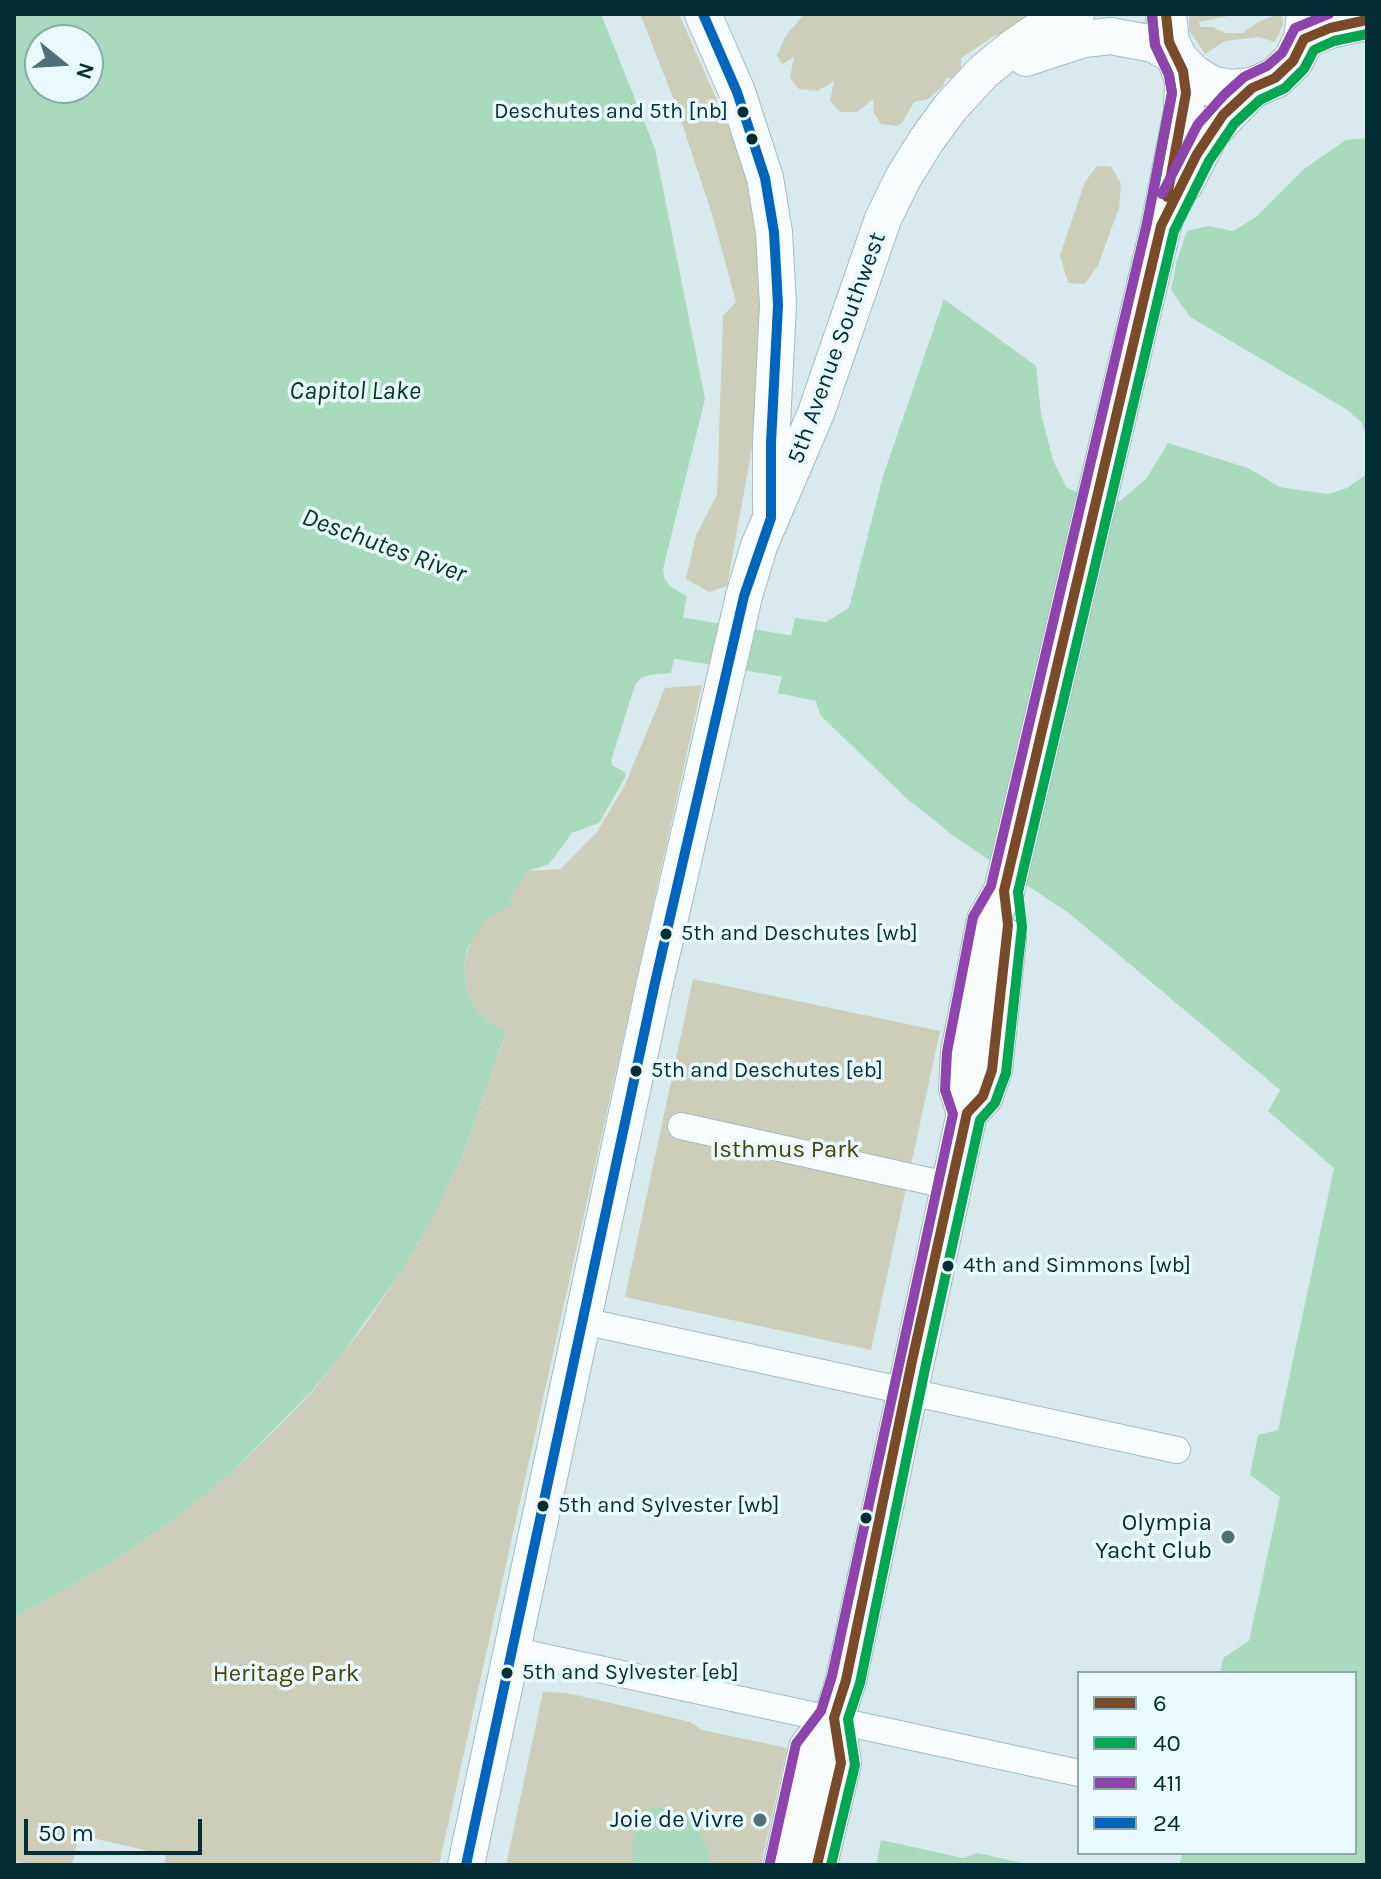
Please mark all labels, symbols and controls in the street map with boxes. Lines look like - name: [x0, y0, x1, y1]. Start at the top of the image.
- north arrow: [24, 24, 104, 104]
- text: N: [70, 59, 100, 82]
- place label: Deschutes and 5th [nb]: [494, 99, 728, 125]
- marker: Deschutes and 5th [nb]: [735, 104, 751, 120]
- unlabelled marker: [744, 131, 760, 147]
- street label: 5th Avenue Southwest: [782, 228, 892, 468]
- water label: Capitol Lake: [289, 376, 421, 408]
- water label: Deschutes River: [297, 502, 471, 590]
- place label: 5th and Deschutes [wb]: [681, 921, 918, 947]
- marker: 5th and Deschutes [wb]: [658, 926, 674, 942]
- place label: 5th and Deschutes [eb]: [651, 1058, 883, 1084]
- marker: 5th and Deschutes [eb]: [628, 1063, 644, 1079]
- park label: Isthmus Park: [713, 1136, 859, 1164]
- place label: 4th and Simmons [wb]: [963, 1253, 1191, 1279]
- marker: 4th and Simmons [wb]: [940, 1258, 956, 1274]
- place label: 5th and Sylvester [wb]: [558, 1493, 779, 1519]
- marker: 5th and Sylvester [wb]: [535, 1498, 551, 1514]
- place label: Olympia Yacht Club: [1095, 1509, 1212, 1565]
- unlabelled marker: [858, 1510, 874, 1526]
- marker: Olympia Yacht Club: [1219, 1528, 1237, 1546]
- park label: Heritage Park: [213, 1660, 359, 1688]
- place label: 5th and Sylvester [eb]: [522, 1660, 739, 1686]
- marker: 5th and Sylvester [eb]: [499, 1665, 515, 1681]
- legend: [1077, 1671, 1357, 1855]
- text: 6: [1153, 1689, 1167, 1717]
- text: 40: [1153, 1729, 1181, 1757]
- text: 411: [1153, 1769, 1182, 1797]
- scale bar: [28, 1803, 206, 1853]
- place label: Joie de Vivre: [610, 1806, 744, 1834]
- text: 24: [1153, 1809, 1180, 1837]
- marker: Joie de Vivre: [751, 1811, 769, 1829]
- text: 50 m: [38, 1819, 94, 1847]

